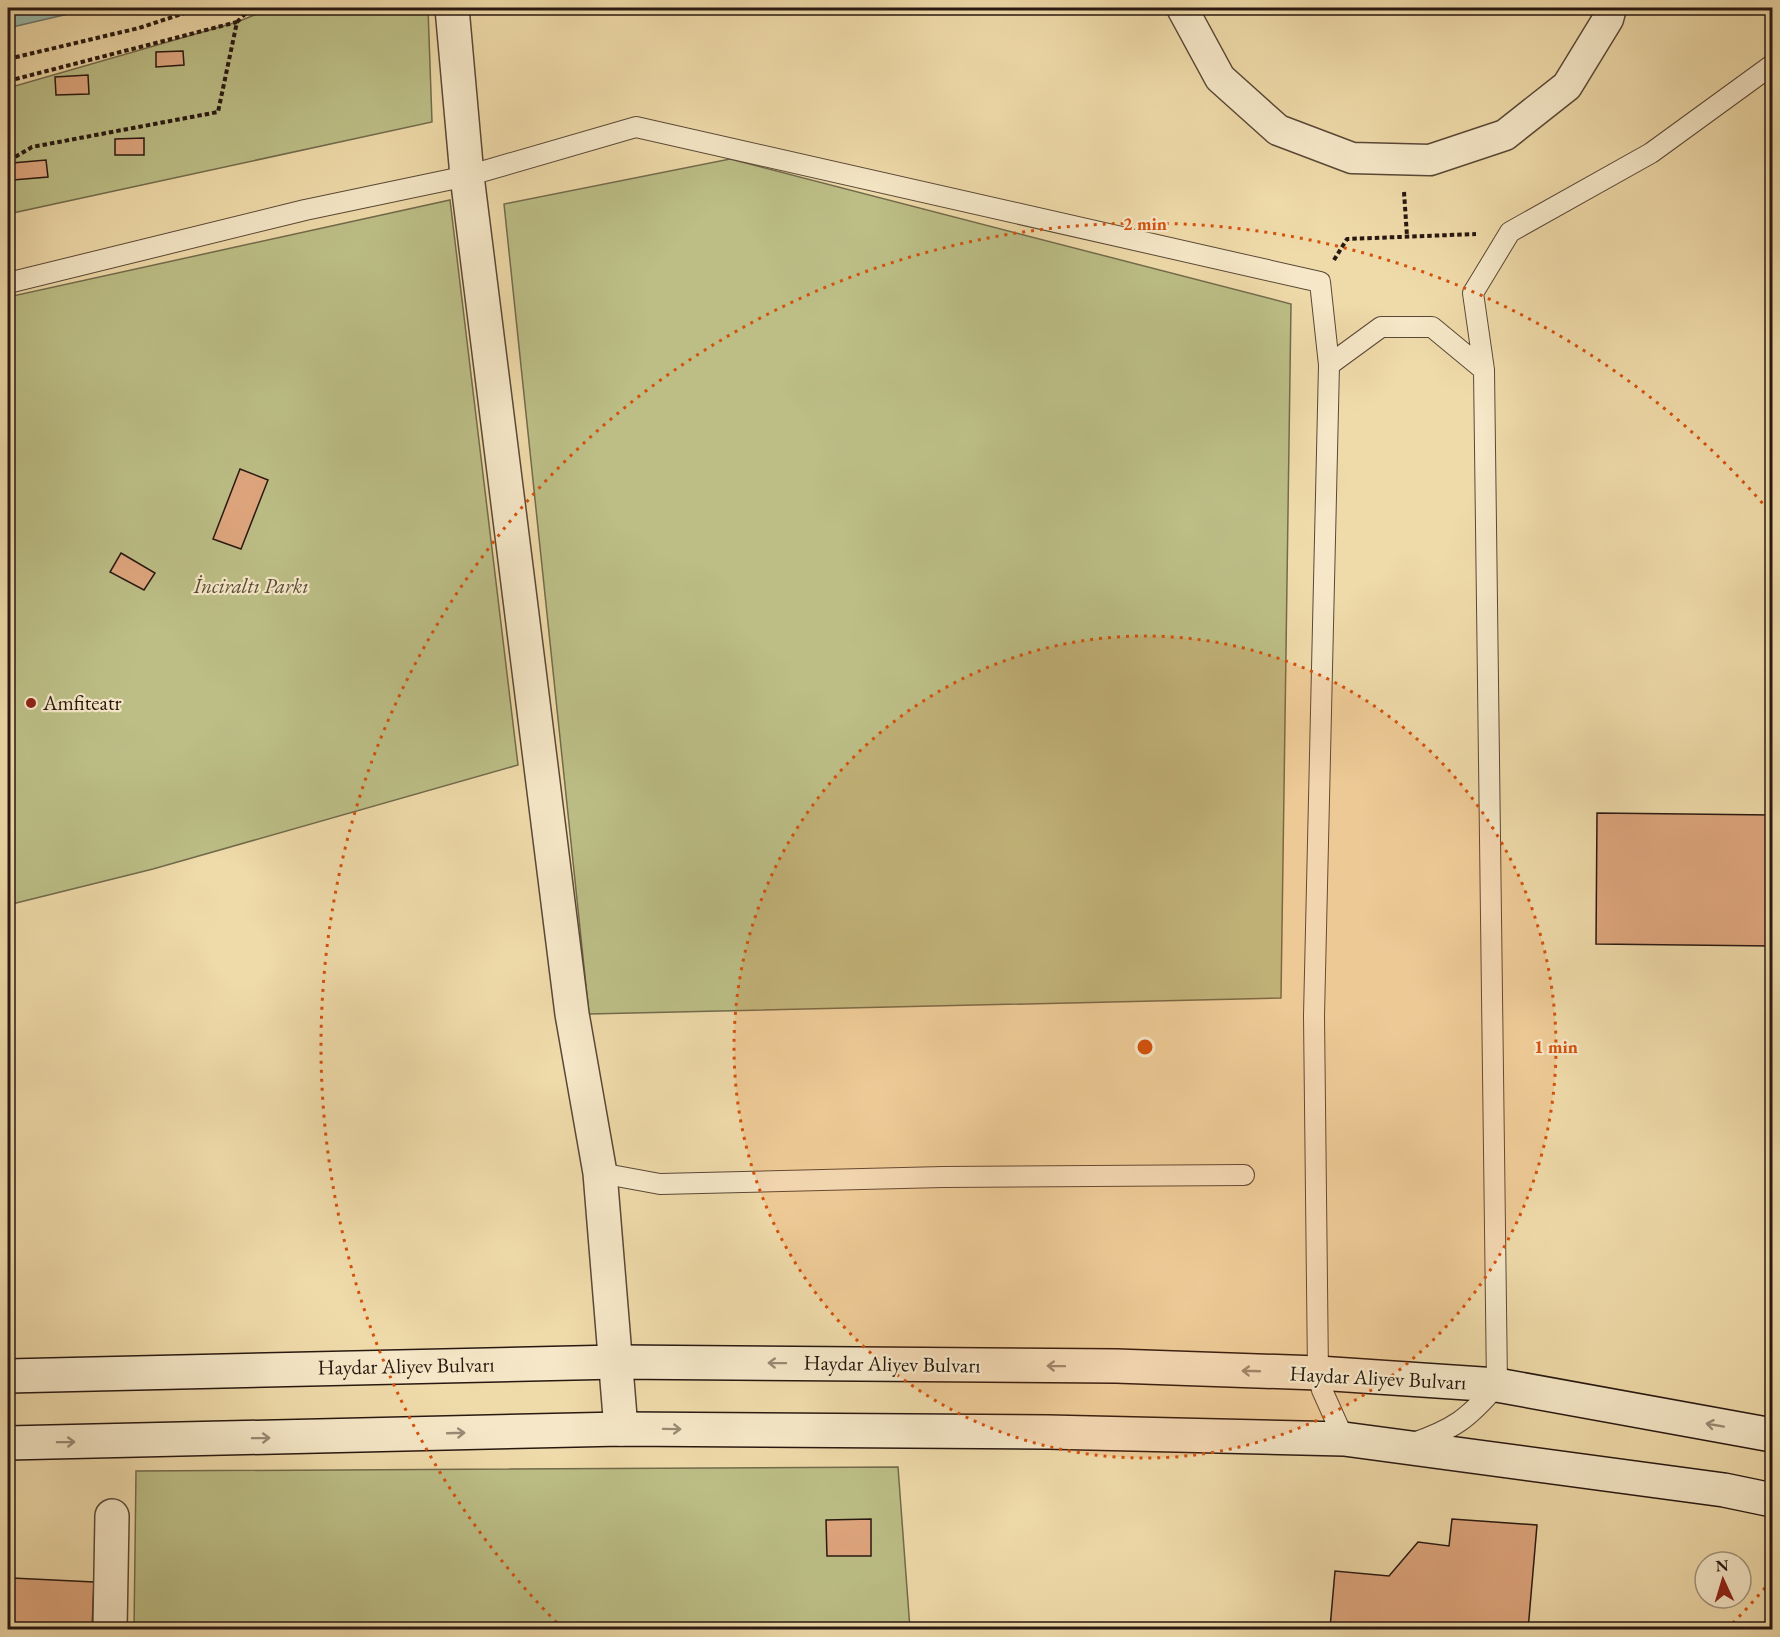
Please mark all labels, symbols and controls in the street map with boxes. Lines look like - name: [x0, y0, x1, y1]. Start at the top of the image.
- text: 2 min: [1123, 212, 1167, 235]
- park label: İnciraltı Parkı: [192, 572, 309, 599]
- place label: Amfiteatr: [42, 689, 122, 716]
- marker: Amfiteatr: [24, 696, 38, 710]
- text: 1 min: [1534, 1035, 1578, 1058]
- centre of rings: [1135, 1037, 1155, 1057]
- street label: Haydar Aliyev Bulvarı: [803, 1348, 981, 1379]
- street label: Haydar Aliyev Bulvarı: [317, 1350, 495, 1381]
- one-way arrow: [768, 1358, 788, 1369]
- street label: Haydar Aliyev Bulvarı: [1289, 1359, 1467, 1396]
- one-way arrow: [1047, 1360, 1067, 1372]
- one-way arrow: [1241, 1365, 1261, 1376]
- one-way arrow: [1706, 1419, 1725, 1430]
- one-way arrow: [661, 1423, 681, 1435]
- one-way arrow: [445, 1427, 465, 1439]
- one-way arrow: [250, 1432, 270, 1444]
- one-way arrow: [55, 1436, 75, 1448]
- north arrow: [1693, 1550, 1753, 1610]
- text: N: [1715, 1555, 1729, 1576]

